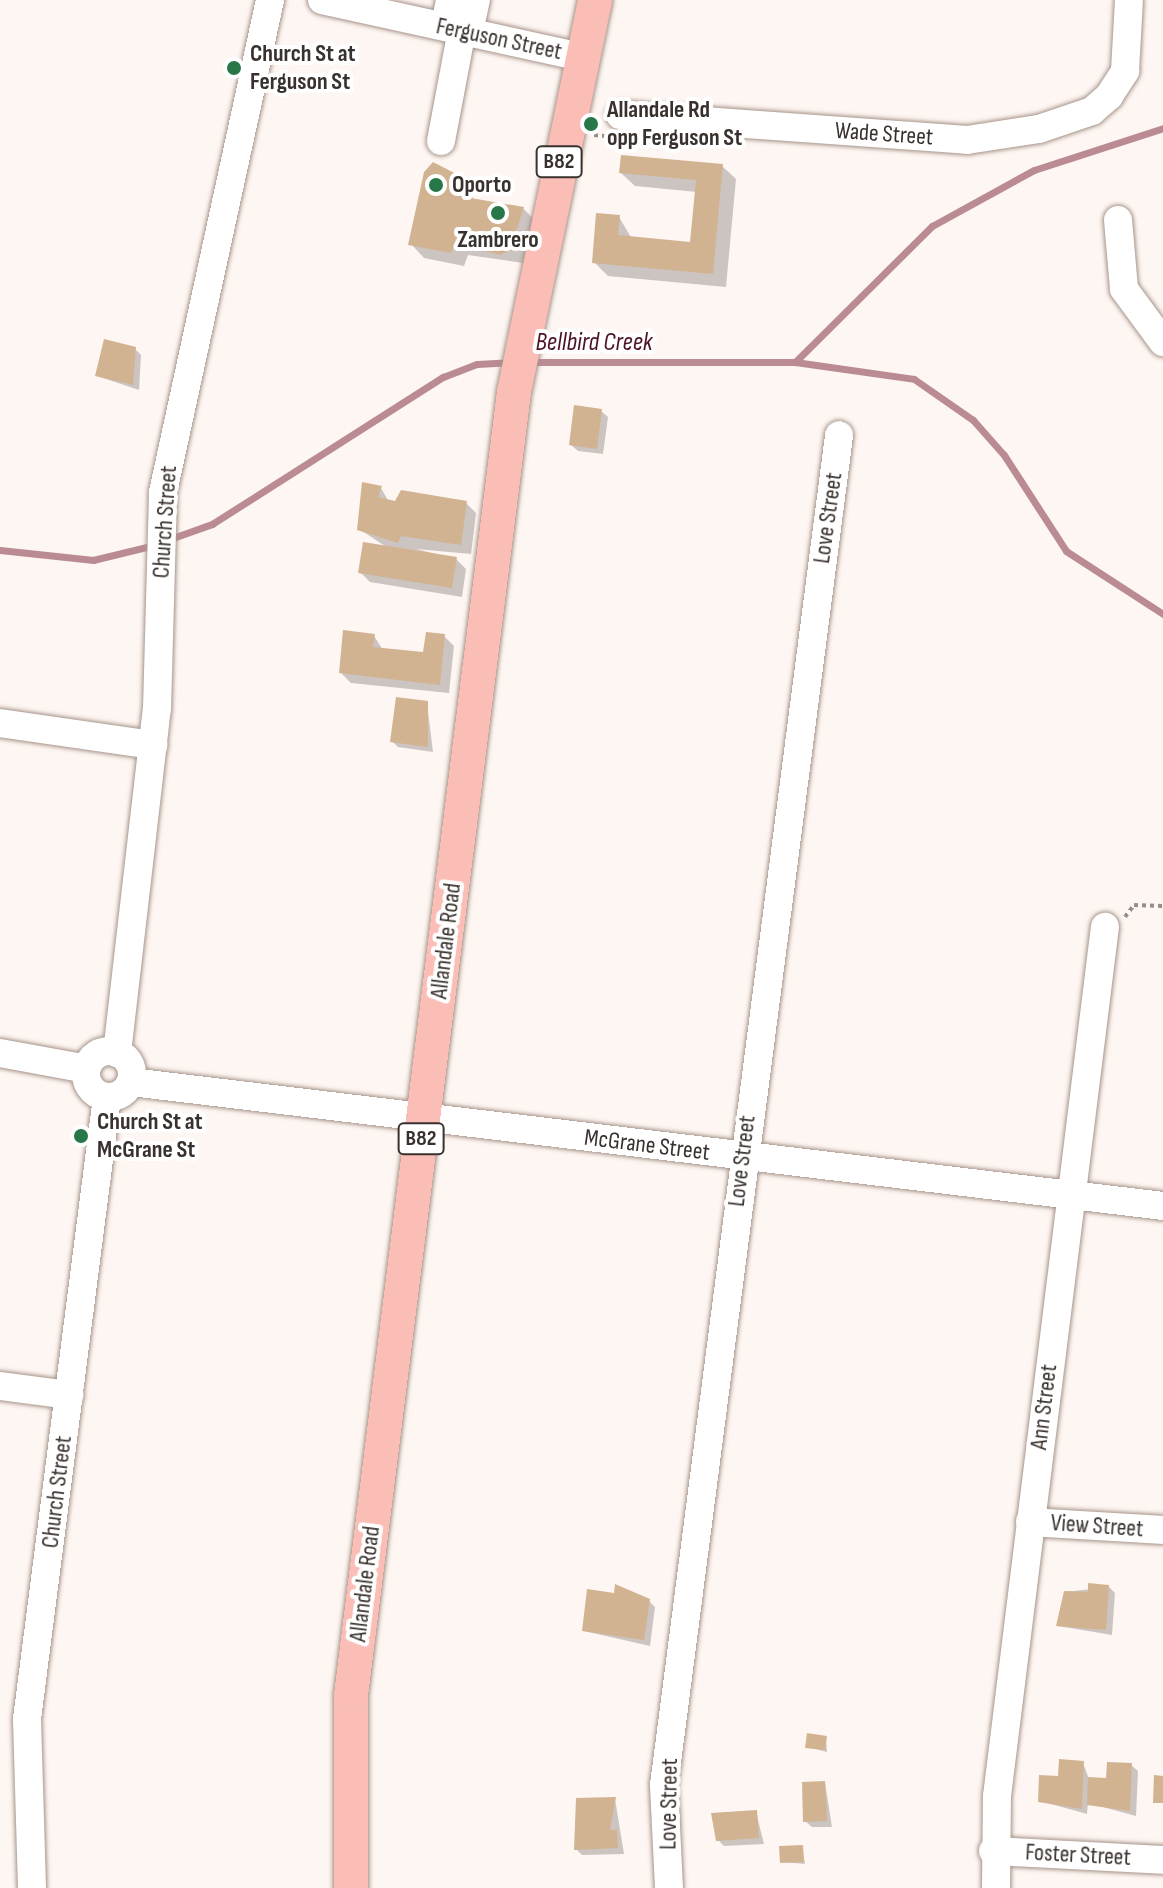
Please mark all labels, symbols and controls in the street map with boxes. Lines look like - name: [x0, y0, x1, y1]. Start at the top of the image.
- street label: Ferguson Street: [434, 12, 564, 66]
- place label: Church St at Ferguson St: [250, 40, 355, 96]
- marker: Church St at Ferguson St: [225, 59, 243, 77]
- place label: Allandale Rd opp Ferguson St: [607, 96, 742, 152]
- marker: Allandale Rd opp Ferguson St: [582, 115, 600, 133]
- street label: Wade Street: [834, 116, 934, 152]
- road number: B82: [535, 144, 583, 180]
- place label: Oporto: [452, 171, 511, 199]
- marker: Oporto: [427, 176, 445, 194]
- marker: Zambrero: [489, 204, 507, 222]
- place label: Zambrero: [457, 226, 539, 254]
- water label: Bellbird Creek: [535, 327, 653, 359]
- street label: Church Street: [147, 465, 183, 579]
- street label: Love Street: [807, 471, 849, 565]
- street label: Allandale Road: [425, 882, 467, 1000]
- place label: Church St at McGrane St: [97, 1108, 202, 1164]
- street label: Love Street: [722, 1114, 762, 1208]
- road number: B82: [397, 1121, 445, 1157]
- street label: McGrane Street: [583, 1123, 711, 1167]
- marker: Church St at McGrane St: [72, 1127, 90, 1145]
- street label: Ann Street: [1024, 1363, 1064, 1451]
- street label: Church Street: [36, 1434, 78, 1550]
- street label: View Street: [1050, 1508, 1144, 1544]
- street label: Allandale Road: [344, 1525, 386, 1643]
- street label: Love Street: [654, 1758, 684, 1850]
- street label: Foster Street: [1025, 1838, 1131, 1872]

